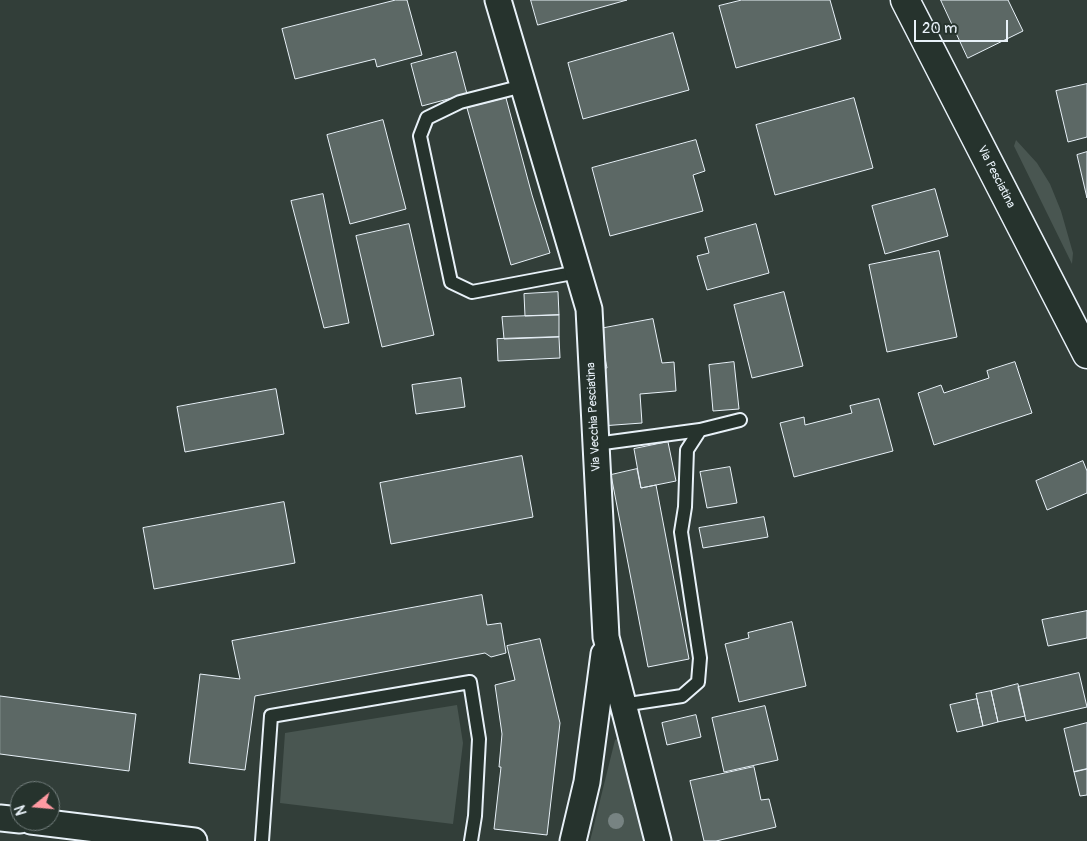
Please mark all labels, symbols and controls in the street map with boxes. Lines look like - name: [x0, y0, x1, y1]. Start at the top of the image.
- scale bar: [917, 10, 1011, 42]
- text: 20 m: [922, 19, 957, 38]
- street label: Via Pesciatina: [974, 143, 1018, 211]
- street label: Via Vecchia Pesciatina: [584, 362, 604, 472]
- north arrow: [10, 781, 60, 831]
- text: N: [12, 803, 31, 817]

